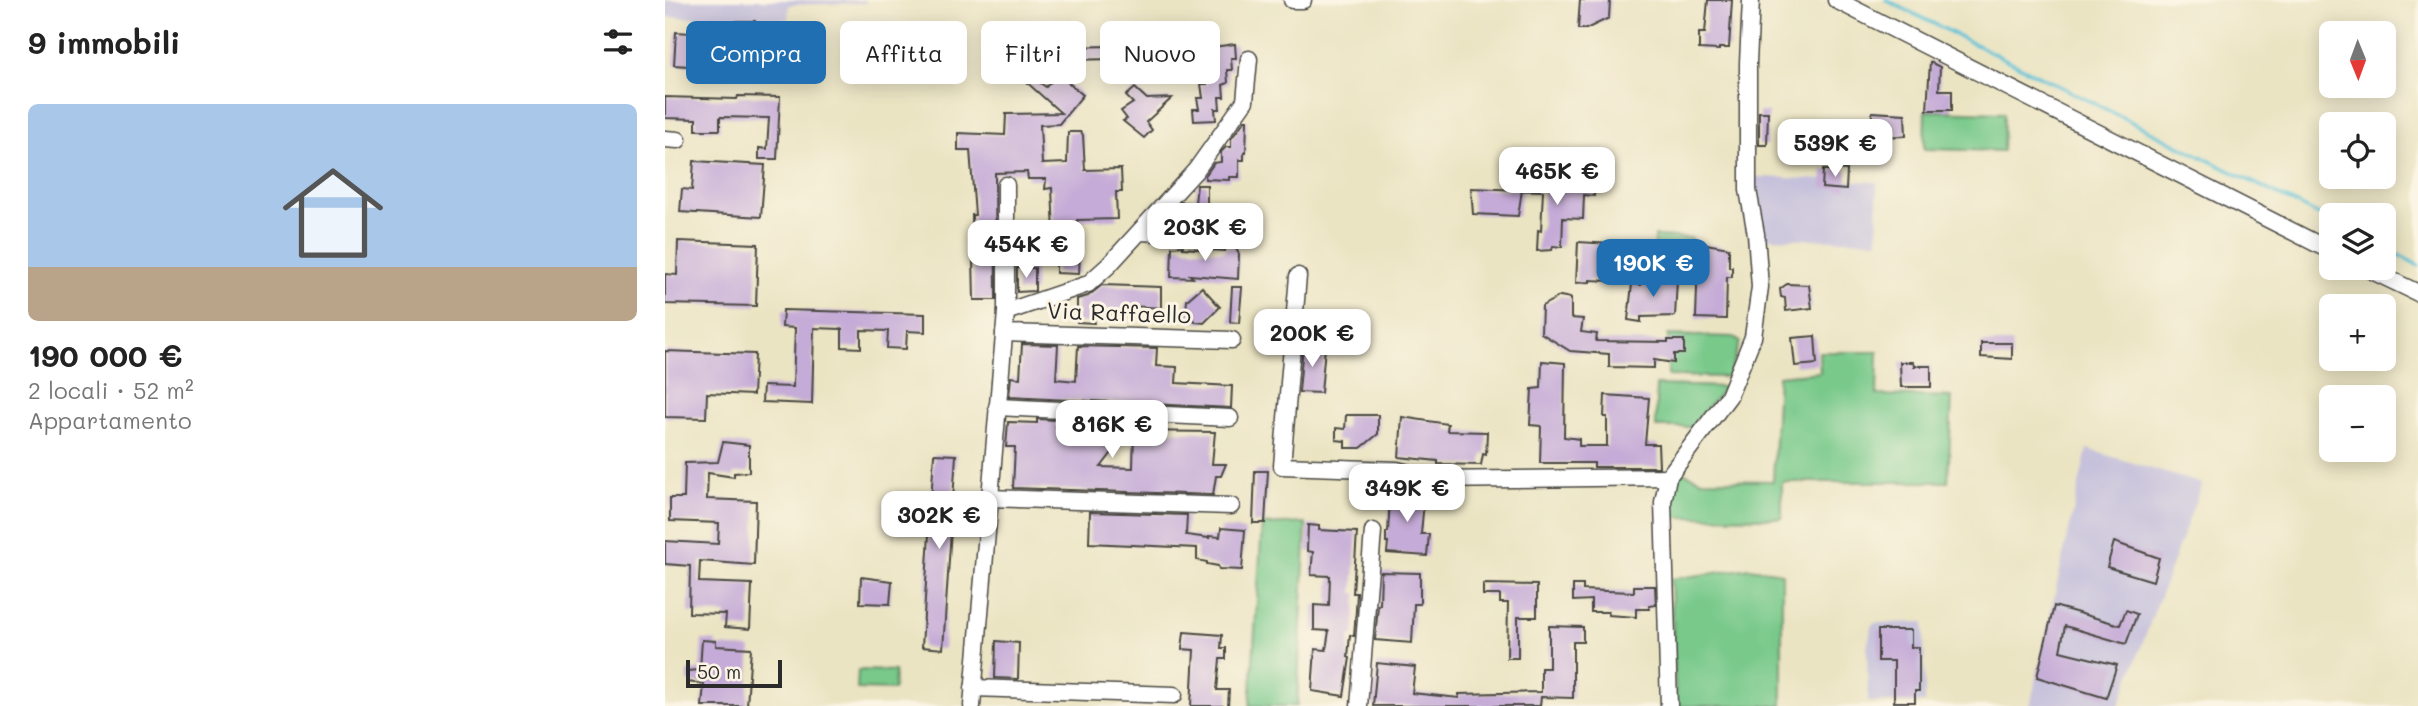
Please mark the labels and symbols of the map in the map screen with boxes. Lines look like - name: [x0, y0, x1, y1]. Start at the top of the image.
- north arrow: [2319, 21, 2396, 98]
- pin: 539K €: [1778, 120, 1892, 179]
- pin: 465K €: [1500, 148, 1614, 207]
- pin: 203K €: [1148, 204, 1262, 263]
- pin: 454K €: [969, 220, 1083, 280]
- pin: 190K €: [1596, 240, 1710, 299]
- street label: Via Raffaello: [1046, 294, 1192, 330]
- pin: 200K €: [1255, 310, 1369, 369]
- pin: 816K €: [1055, 400, 1169, 460]
- pin: 349K €: [1350, 464, 1464, 524]
- pin: 302K €: [882, 491, 996, 551]
- scale bar: [686, 657, 782, 689]

